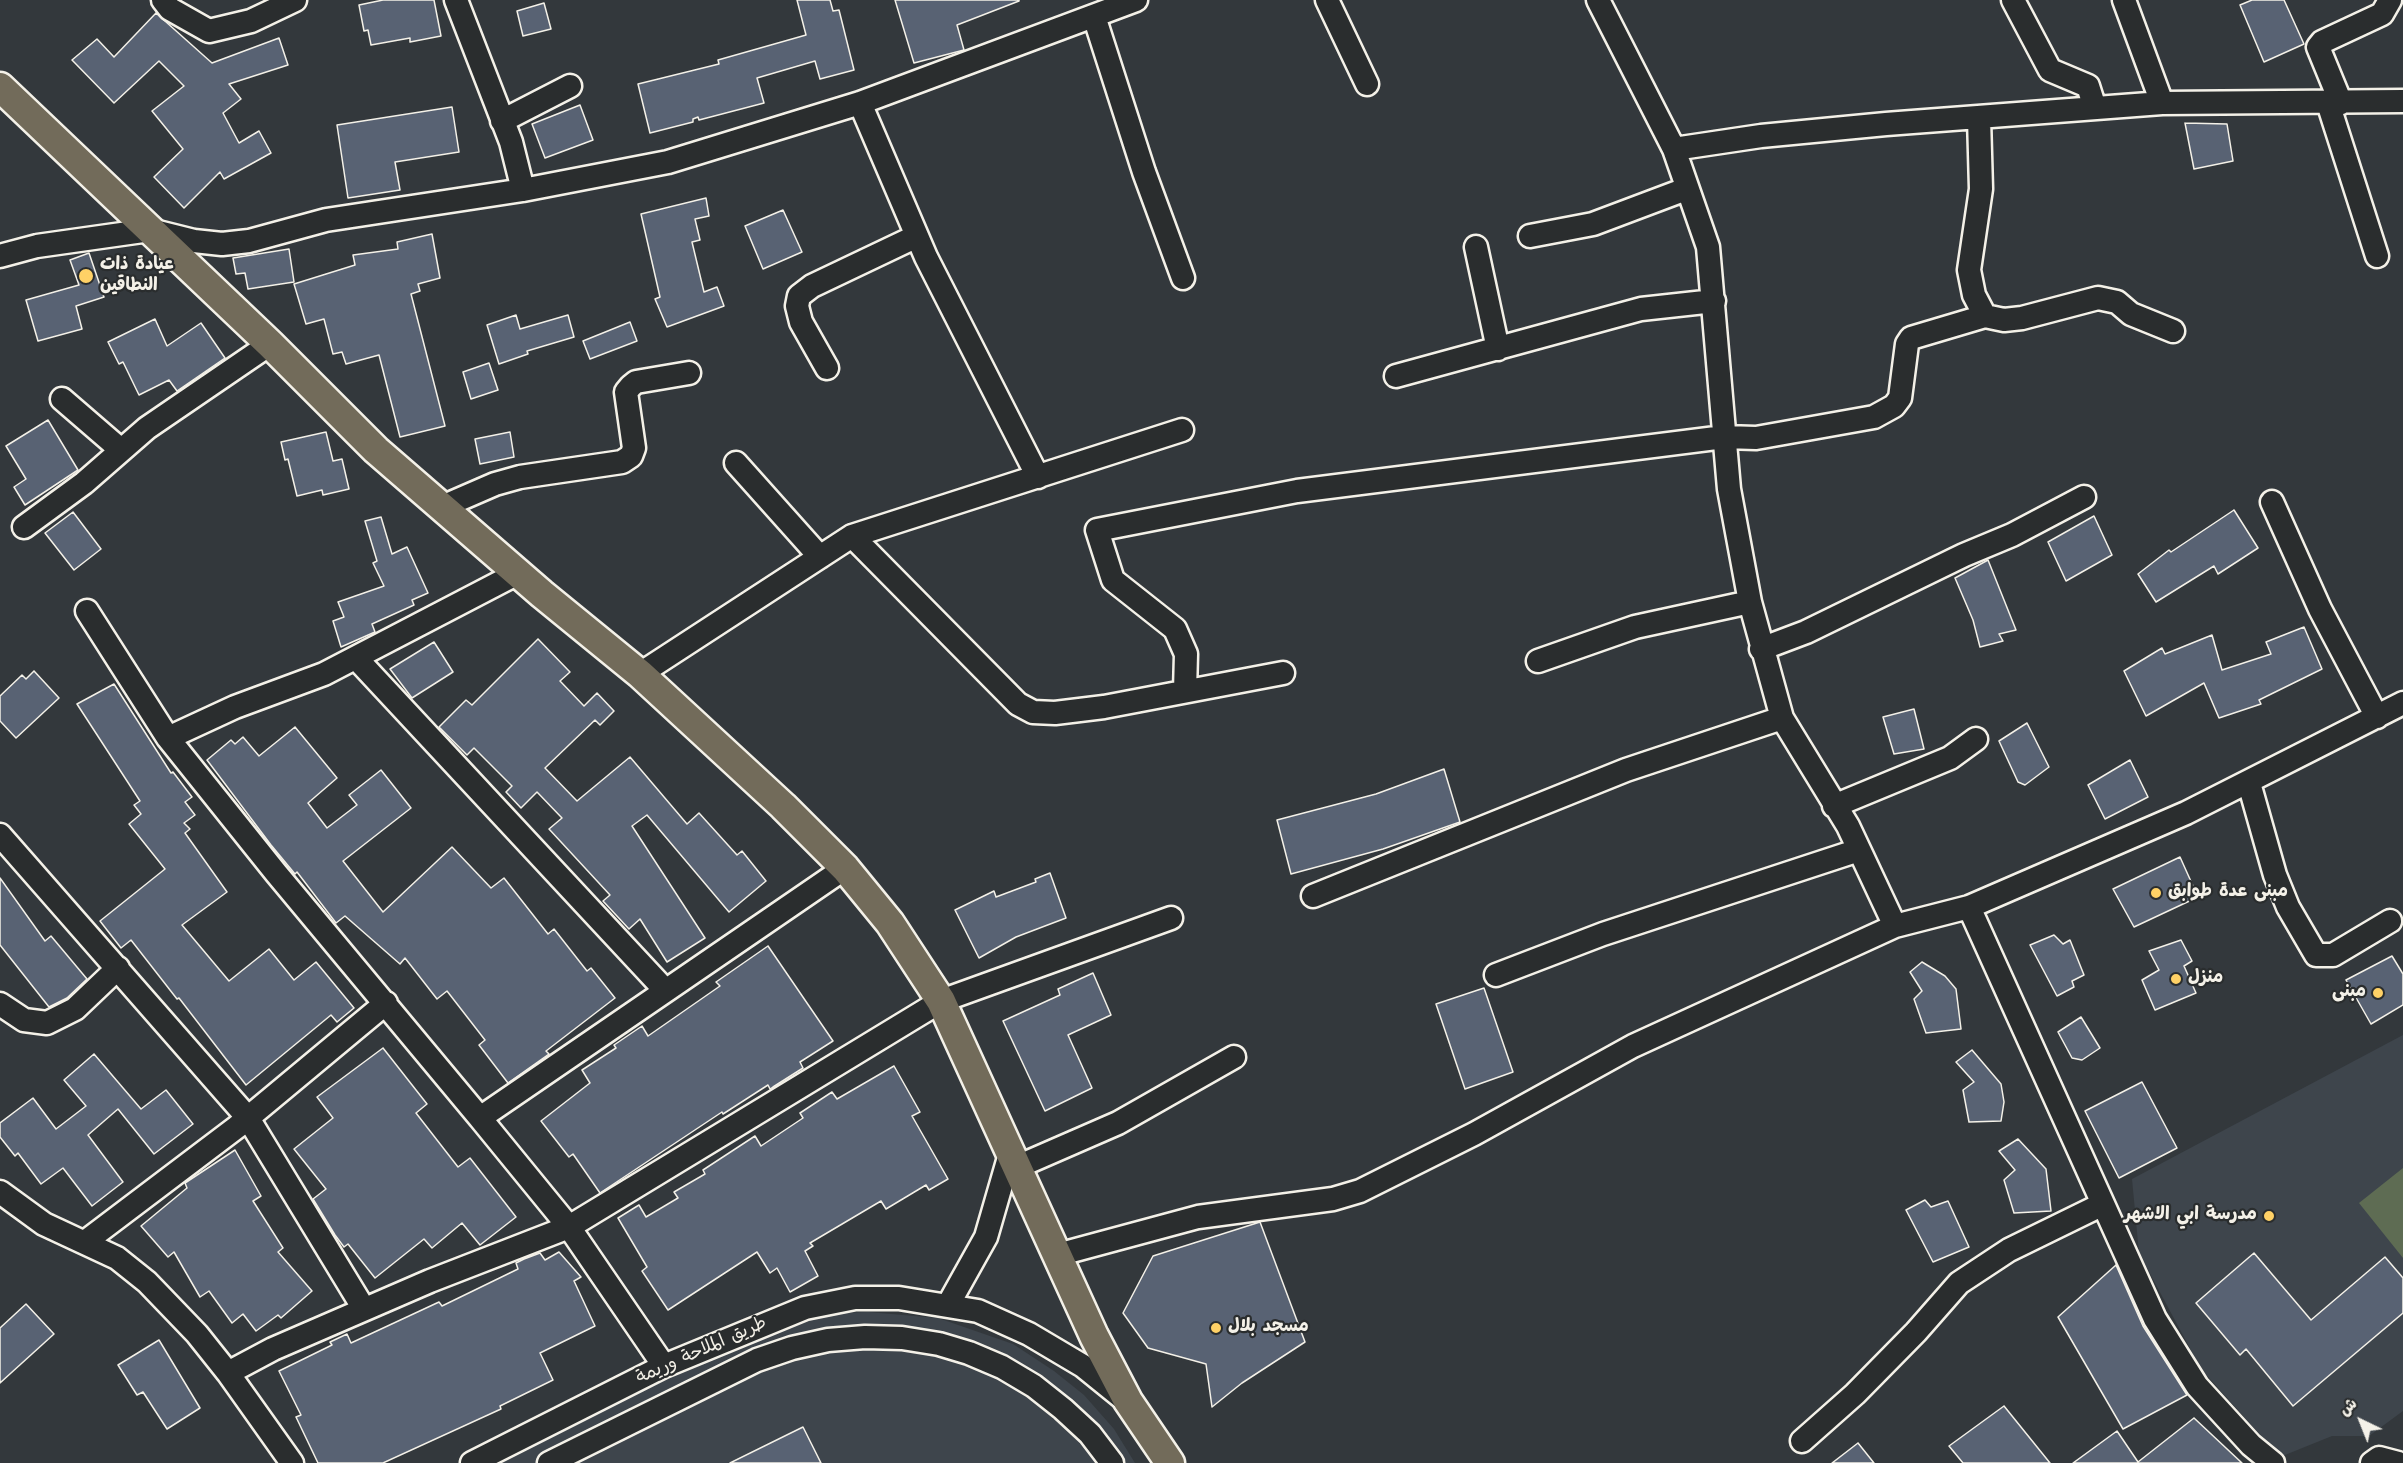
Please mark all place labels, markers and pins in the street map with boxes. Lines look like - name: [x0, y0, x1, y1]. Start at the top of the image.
- place label: عيادة ذات النطاقين: [100, 255, 174, 298]
- marker: عيادة ذات النطاقين: [77, 267, 95, 285]
- place label: مبنى عدة طوابق: [2168, 882, 2288, 904]
- marker: مبنى عدة طوابق: [2149, 886, 2163, 900]
- place label: منزل: [2188, 968, 2223, 990]
- marker: منزل: [2169, 972, 2183, 986]
- place label: مبنى: [2332, 982, 2366, 1004]
- marker: مبنى: [2371, 986, 2385, 1000]
- place label: مدرسة ابي الاشهر: [2124, 1205, 2257, 1227]
- marker: مدرسة ابي الاشهر: [2262, 1209, 2276, 1223]
- place label: مسجد بلال: [1228, 1317, 1309, 1339]
- marker: مسجد بلال: [1209, 1321, 1223, 1335]

